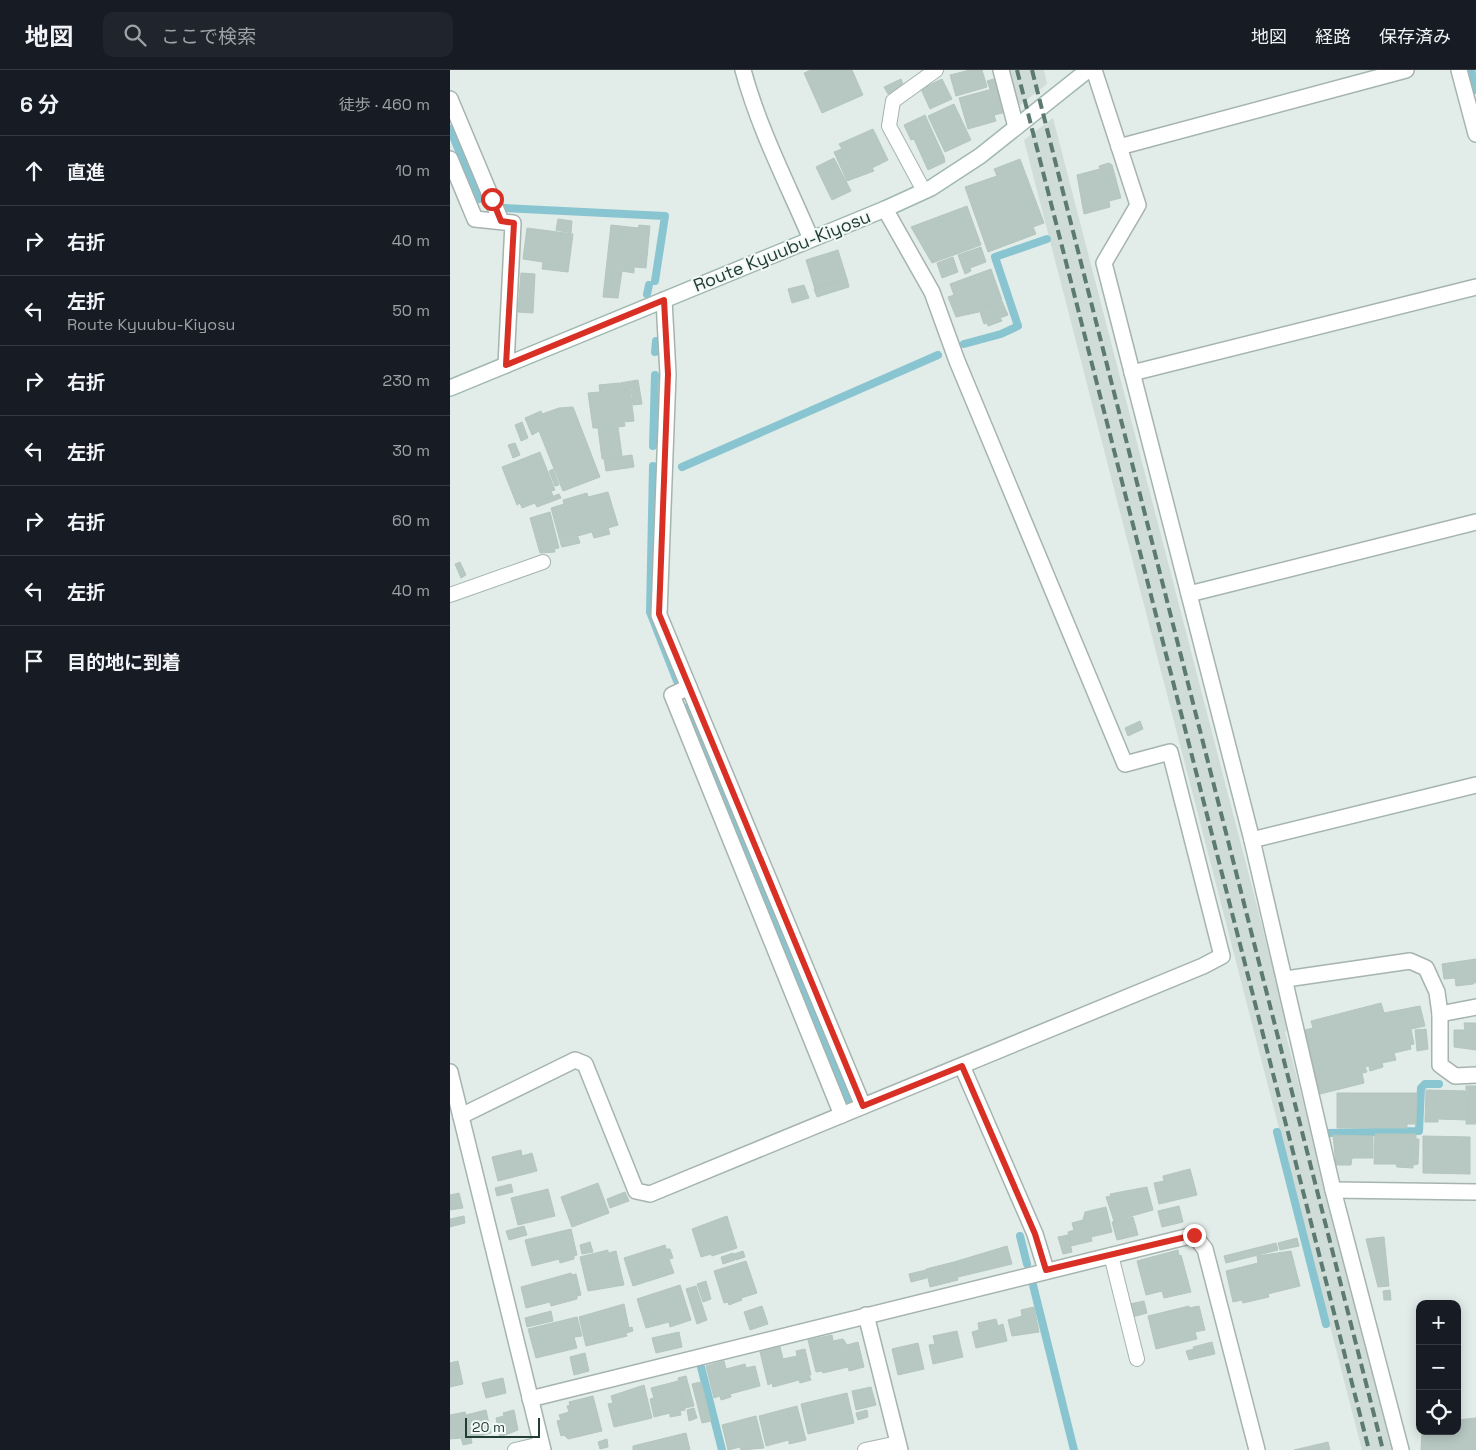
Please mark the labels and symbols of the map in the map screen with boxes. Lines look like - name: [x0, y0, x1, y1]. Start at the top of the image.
- route start: [481, 188, 504, 211]
- street label: Route Kyuubu-Kiyosu: [690, 204, 874, 297]
- route end: [1183, 1224, 1206, 1247]
- scale bar: [465, 1415, 540, 1438]

